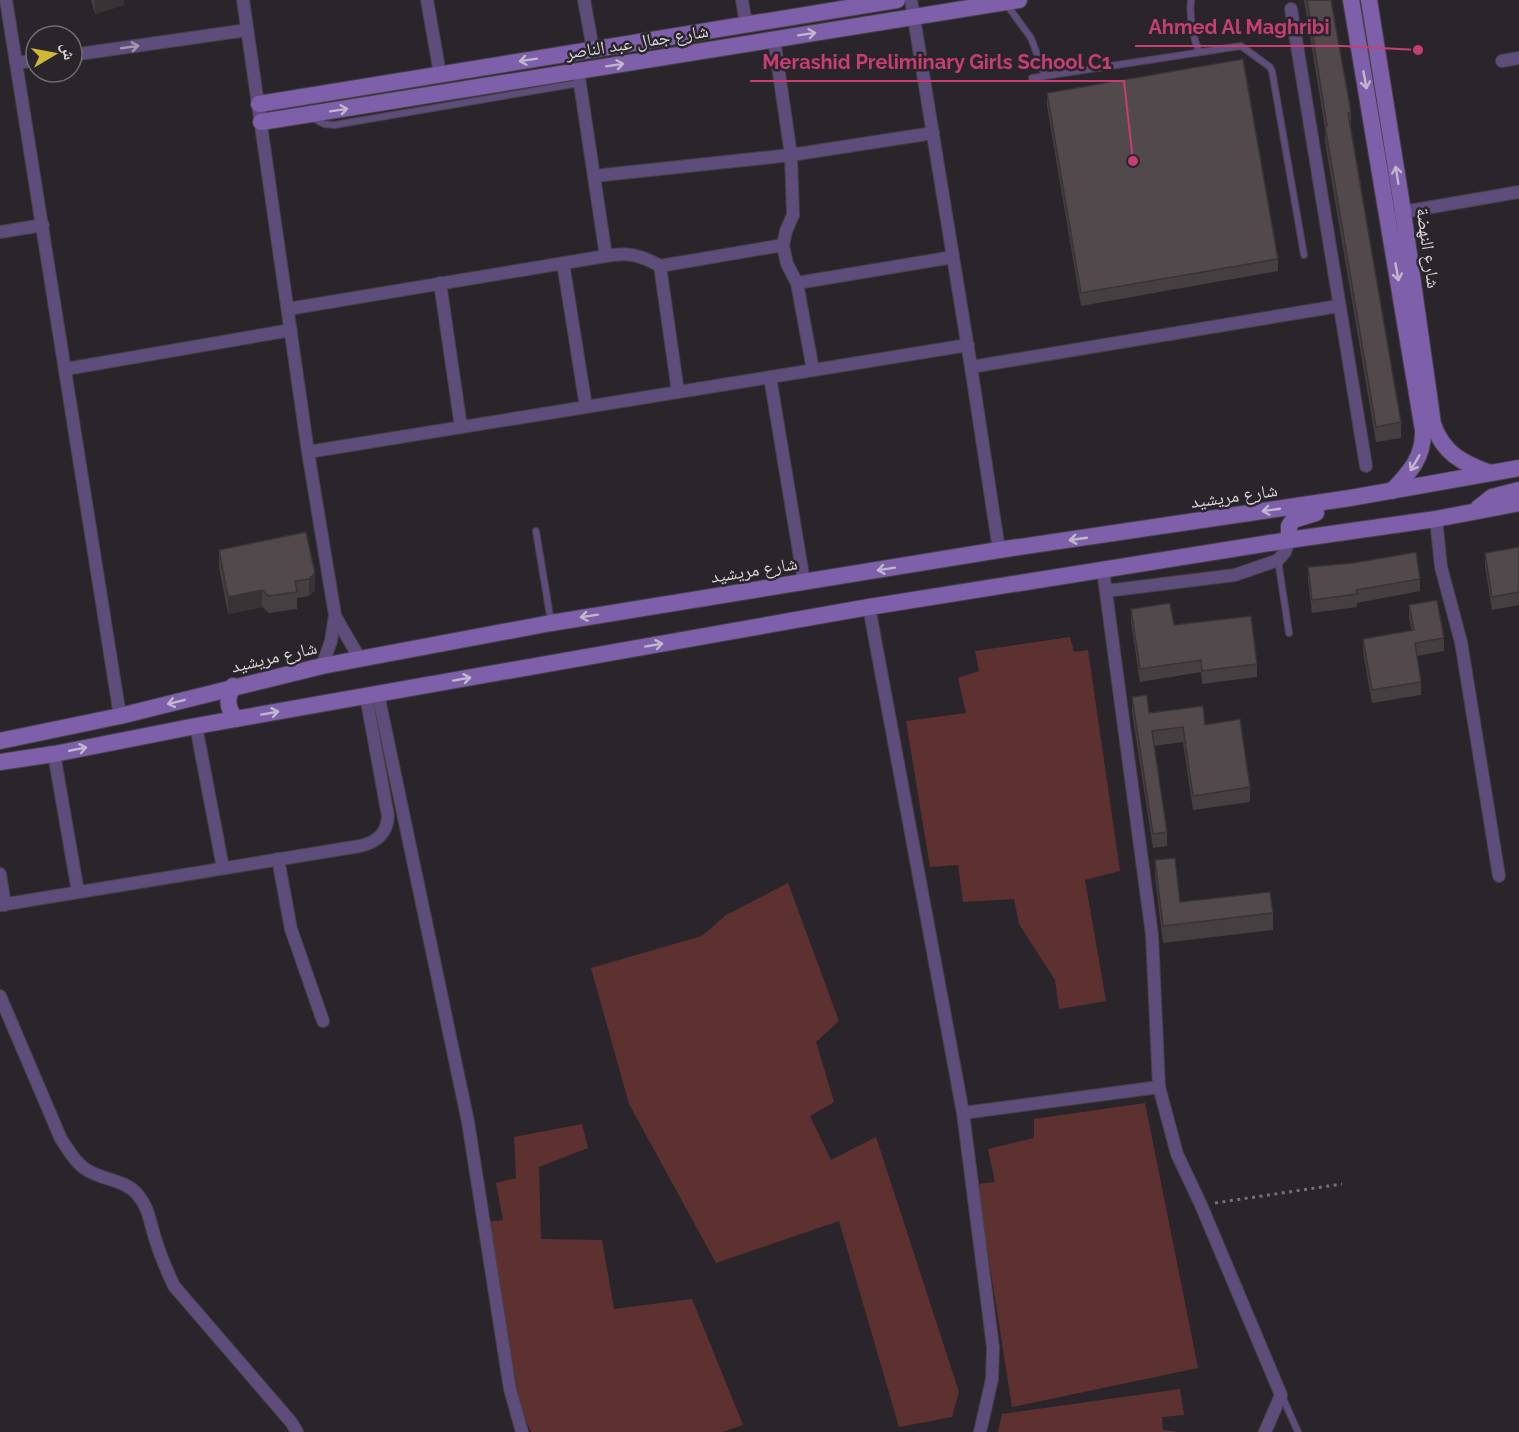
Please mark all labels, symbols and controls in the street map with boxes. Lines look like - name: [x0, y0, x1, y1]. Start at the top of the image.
- callout: Ahmed Al Maghribi: [1135, 8, 1342, 46]
- text: Ahmed Al Maghribi: [1148, 15, 1330, 39]
- street label: شارع جمال عبد الناصر: [563, 20, 710, 64]
- north arrow: [24, 24, 84, 84]
- one-way arrow: [797, 28, 817, 39]
- text: ش: [57, 41, 79, 62]
- one-way arrow: [120, 41, 139, 52]
- callout: Merashid Preliminary Girls School C1: [750, 43, 1124, 81]
- text: Merashid Preliminary Girls School C1: [762, 50, 1112, 74]
- one-way arrow: [519, 55, 539, 66]
- one-way arrow: [604, 60, 624, 71]
- one-way arrow: [1359, 69, 1370, 89]
- one-way arrow: [329, 104, 349, 115]
- one-way arrow: [1391, 165, 1402, 185]
- street label: شارع النهضة: [1411, 206, 1445, 290]
- one-way arrow: [1392, 262, 1403, 281]
- one-way arrow: [1409, 454, 1421, 471]
- street label: شارع مريشيد: [1189, 479, 1279, 513]
- one-way arrow: [1262, 505, 1282, 516]
- one-way arrow: [1069, 533, 1089, 544]
- street label: شارع مريشيد: [709, 552, 799, 588]
- one-way arrow: [876, 563, 896, 574]
- one-way arrow: [580, 611, 600, 622]
- street label: شارع مريشيد: [229, 636, 319, 678]
- one-way arrow: [644, 639, 663, 650]
- one-way arrow: [452, 673, 471, 684]
- one-way arrow: [167, 696, 186, 708]
- one-way arrow: [260, 707, 279, 718]
- one-way arrow: [68, 743, 88, 754]

